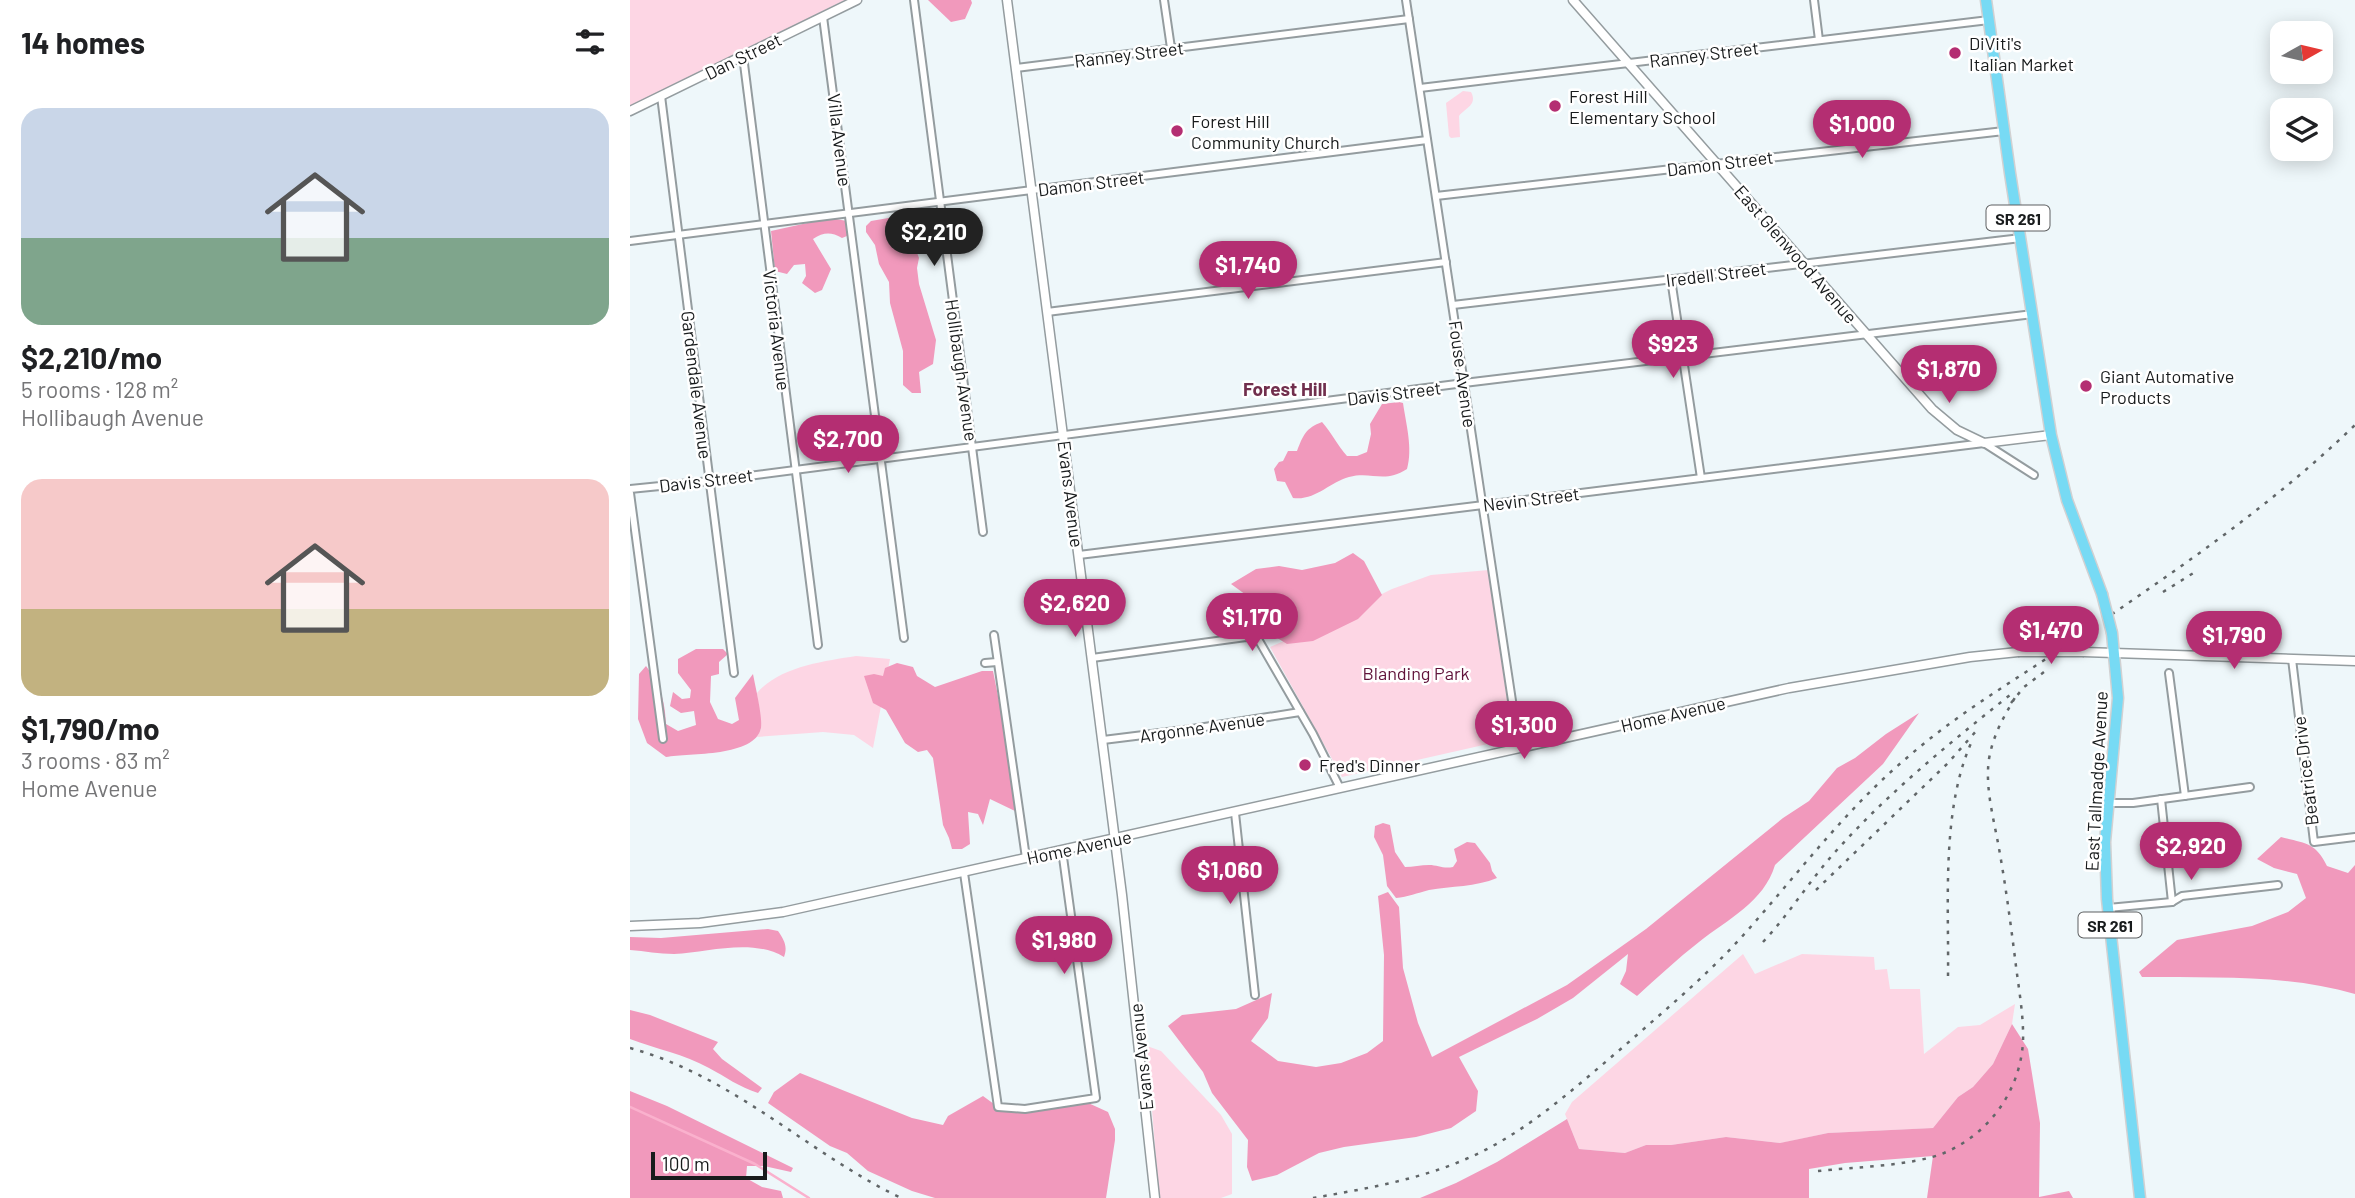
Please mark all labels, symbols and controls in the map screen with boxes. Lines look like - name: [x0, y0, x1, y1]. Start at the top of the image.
- north arrow: [2270, 21, 2333, 84]
- map controls: [2270, 21, 2333, 161]
- icon: filters: [571, 23, 609, 61]
- text: 14 homes: [21, 24, 145, 60]
- street label: Dan Street: [701, 28, 785, 84]
- place label: DiViti's Italian Market: [1969, 32, 2074, 75]
- street label: Ranney Street: [1073, 36, 1185, 72]
- street label: Ranney Street: [1648, 36, 1760, 72]
- marker: DiViti's Italian Market: [1947, 45, 1963, 61]
- place label: Forest Hill Elementary School: [1569, 85, 1716, 128]
- street label: Villa Avenue: [823, 92, 857, 188]
- marker: Forest Hill Elementary School: [1547, 98, 1563, 114]
- button: layers: [2270, 98, 2333, 161]
- pin: $1,000: [1805, 100, 1919, 160]
- text: $1,000: [1829, 109, 1895, 137]
- place label: Forest Hill Community Church: [1191, 110, 1340, 153]
- marker: Forest Hill Community Church: [1169, 123, 1185, 139]
- street label: Damon Street: [1665, 146, 1775, 180]
- icon: home: [252, 154, 378, 280]
- street label: Damon Street: [1036, 166, 1146, 200]
- street label: East Glenwood Avenue: [1730, 180, 1862, 328]
- road number: SR 261: [1986, 206, 2050, 230]
- pin: $2,210: [877, 208, 991, 268]
- text: $2,210: [901, 217, 967, 245]
- pin: $1,740: [1191, 242, 1305, 301]
- text: $1,740: [1215, 250, 1281, 278]
- street label: Iredell Street: [1664, 257, 1768, 291]
- street label: Victoria Avenue: [759, 268, 795, 392]
- street label: Hollibaugh Avenue: [941, 298, 983, 442]
- street label: Gardendale Avenue: [677, 310, 717, 460]
- street label: Fouse Avenue: [1445, 319, 1481, 429]
- pin: $923: [1632, 320, 1714, 380]
- text: $923: [1648, 329, 1698, 357]
- text: $2,210/mo: [21, 339, 162, 375]
- pin: $1,870: [1892, 346, 2006, 405]
- text: $1,870: [1917, 354, 1981, 382]
- place label: Giant Automative Products: [2100, 365, 2234, 408]
- text: 5 rooms · 128 m²: [21, 375, 178, 403]
- street label: Davis Street: [1346, 376, 1442, 410]
- district label: Forest Hill: [1243, 377, 1327, 400]
- marker: Giant Automative Products: [2078, 378, 2094, 394]
- text: Hollibaugh Avenue: [21, 403, 204, 431]
- pin: $2,700: [791, 416, 905, 475]
- text: $2,700: [813, 424, 883, 452]
- street label: Evans Avenue: [1054, 439, 1088, 549]
- street label: Davis Street: [658, 463, 754, 497]
- street label: Nevin Street: [1481, 482, 1581, 516]
- icon: home: [252, 525, 378, 651]
- pin: $2,620: [1018, 580, 1132, 639]
- text: $2,620: [1040, 588, 1110, 616]
- pin: $1,170: [1195, 594, 1309, 653]
- text: $1,170: [1222, 602, 1282, 630]
- pin: $1,470: [1994, 606, 2108, 666]
- pin: $1,790: [2177, 612, 2291, 671]
- text: $1,470: [2019, 615, 2083, 643]
- text: $1,790: [2202, 620, 2266, 648]
- park label: Blanding Park: [1363, 662, 1469, 684]
- street label: East Tallmadge Avenue: [2080, 690, 2112, 872]
- street label: Home Avenue: [1619, 691, 1727, 737]
- pin: $1,300: [1467, 702, 1581, 761]
- street label: Argonne Avenue: [1138, 707, 1266, 747]
- text: $1,790/mo: [21, 710, 160, 746]
- text: $1,300: [1491, 710, 1557, 738]
- street label: Beatrice Drive: [2287, 715, 2323, 827]
- text: 3 rooms · 83 m²: [21, 746, 170, 774]
- place label: Fred's Dinner: [1319, 754, 1421, 776]
- marker: Fred's Dinner: [1297, 757, 1313, 773]
- text: Home Avenue: [21, 774, 157, 802]
- pin: $2,920: [2134, 822, 2248, 882]
- street label: Home Avenue: [1025, 825, 1133, 869]
- text: $2,920: [2156, 831, 2226, 859]
- pin: $1,060: [1173, 846, 1287, 906]
- text: $1,060: [1197, 855, 1263, 883]
- road number: SR 261: [2078, 912, 2142, 937]
- pin: $1,980: [1007, 916, 1121, 976]
- text: $1,980: [1031, 925, 1097, 953]
- street label: Evans Avenue: [1124, 1002, 1158, 1112]
- scale bar: [651, 1149, 766, 1181]
- text: 100 m: [662, 1152, 710, 1175]

